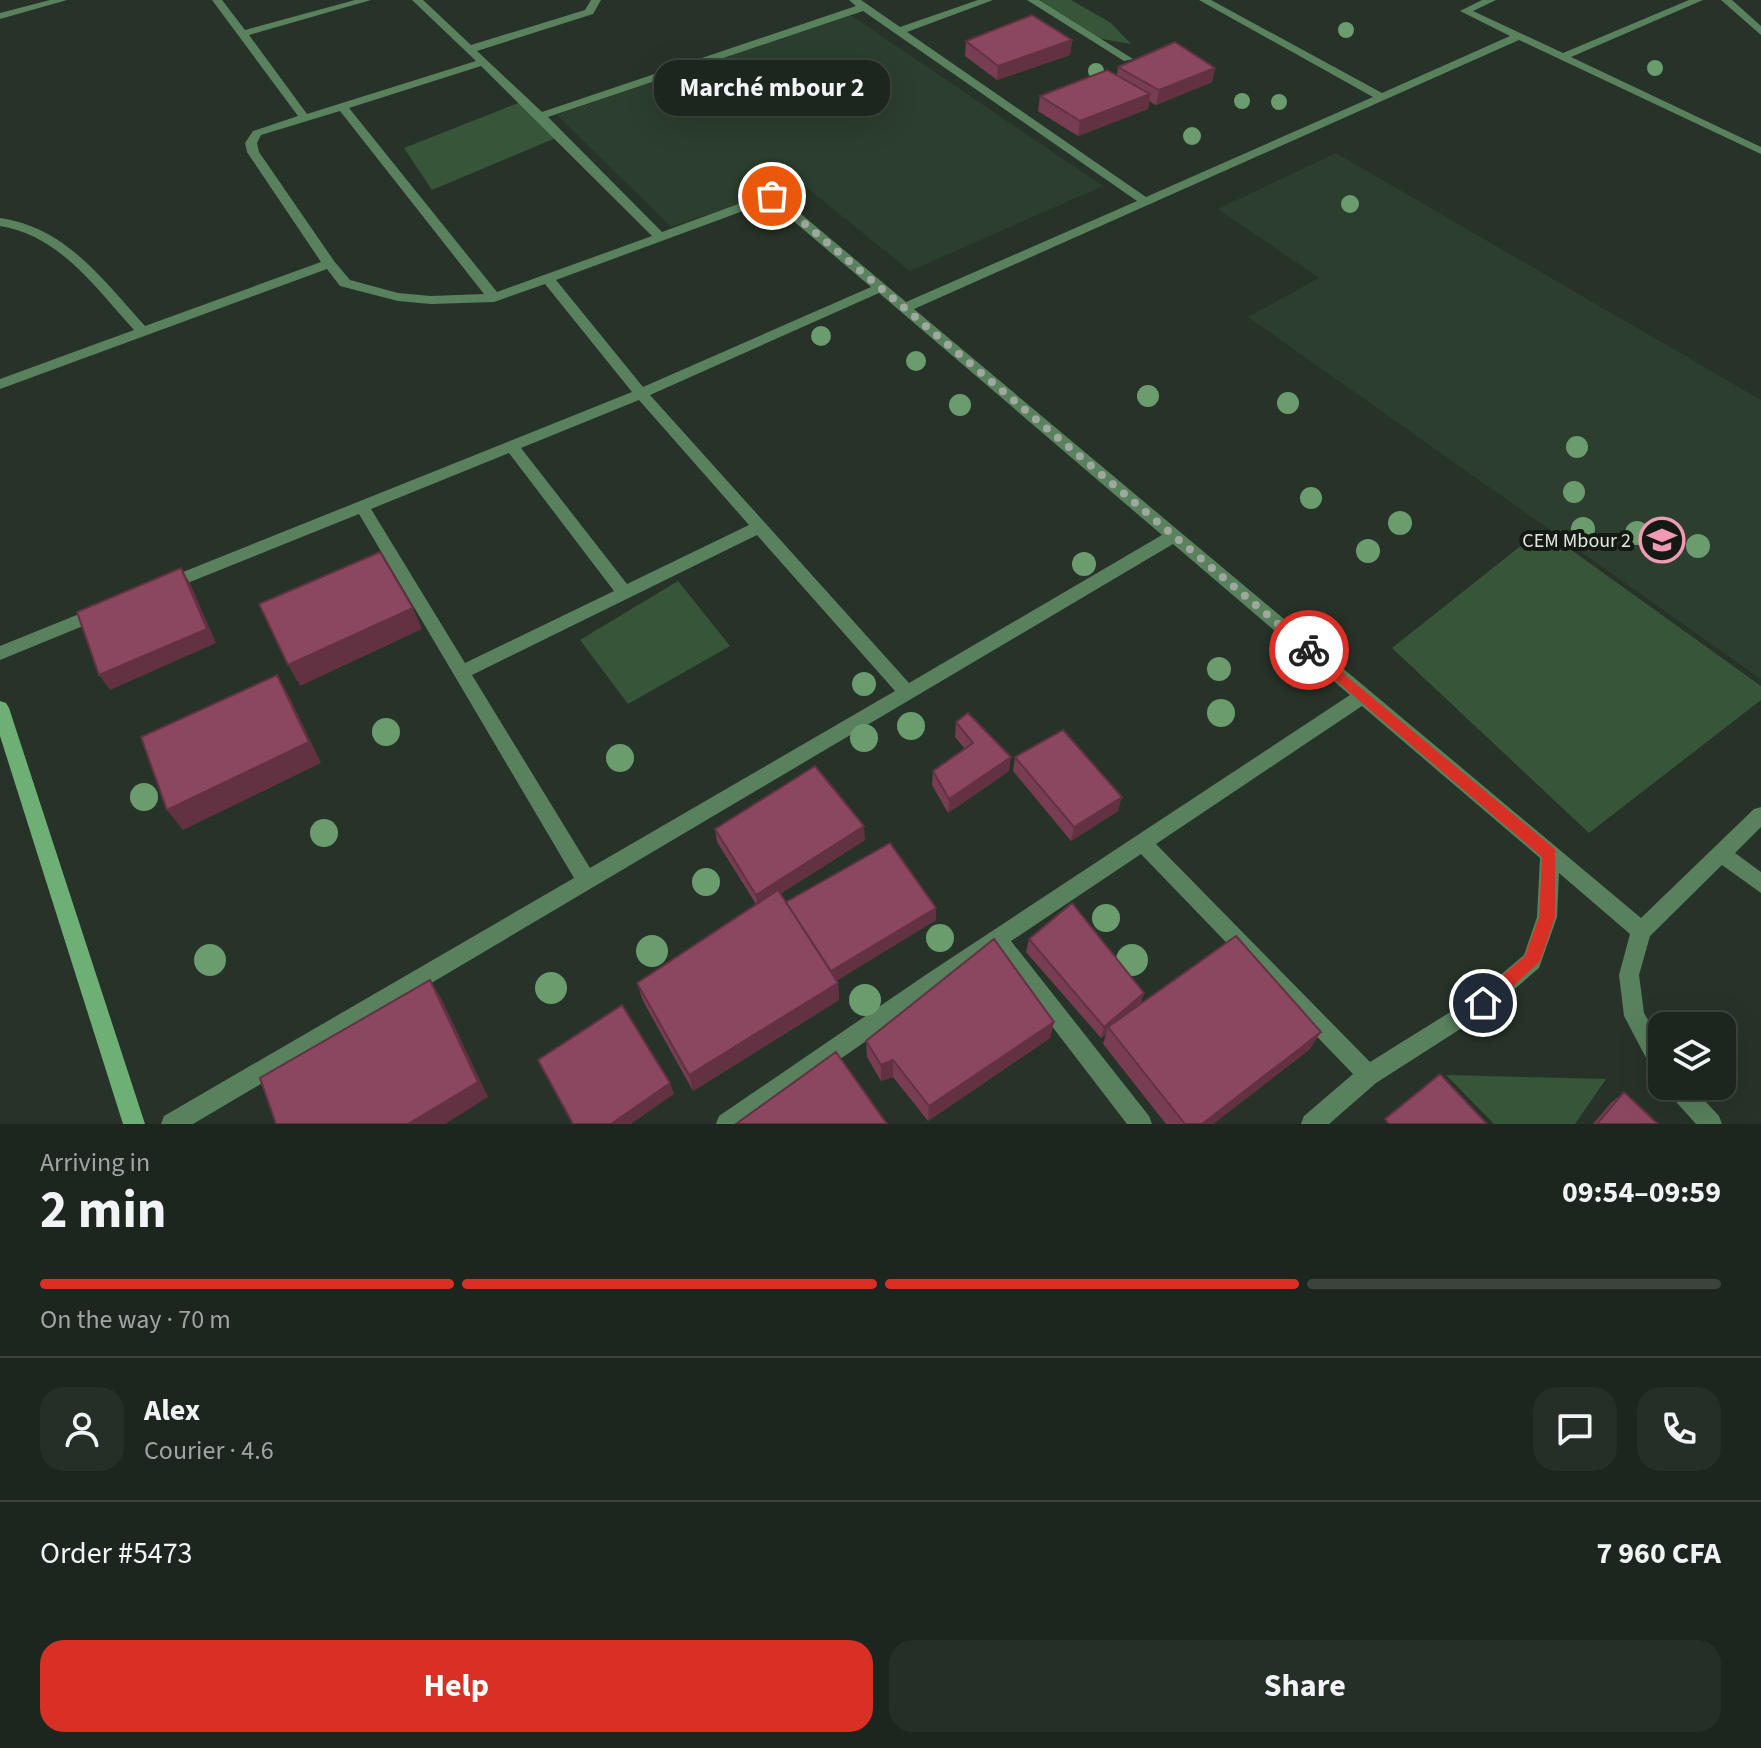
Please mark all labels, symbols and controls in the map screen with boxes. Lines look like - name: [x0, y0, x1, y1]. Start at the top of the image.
- callout: Marché mbour 2: [654, 60, 890, 116]
- text: Marché mbour 2: [680, 69, 864, 106]
- pin: [738, 162, 806, 230]
- icon: bag: [750, 174, 794, 218]
- school or university icon: CEM Mbour 2: [1638, 516, 1686, 564]
- place label: CEM Mbour 2: [1522, 527, 1631, 555]
- courier: [1269, 610, 1349, 690]
- icon: bike: [1287, 628, 1331, 672]
- pin: [1449, 969, 1517, 1037]
- icon: home: [1461, 981, 1505, 1025]
- map controls: [1648, 1012, 1736, 1100]
- button: layers: [1648, 1012, 1736, 1100]
- text: Arriving in: [40, 1144, 150, 1181]
- text: 09:54–09:59: [1562, 1171, 1721, 1214]
- text: 2 min: [40, 1174, 167, 1248]
- text: On the way · 70 m: [40, 1301, 231, 1338]
- button: person: [40, 1387, 124, 1471]
- button: chat: [1533, 1387, 1617, 1471]
- button: phone: [1637, 1387, 1721, 1471]
- text: Alex: [144, 1389, 200, 1432]
- text: Courier · 4.6: [144, 1432, 274, 1469]
- text: Order #5473: [40, 1532, 193, 1575]
- text: 7 960 CFA: [1596, 1532, 1721, 1575]
- button: Help: [40, 1640, 873, 1732]
- button: Share: [889, 1640, 1721, 1732]

